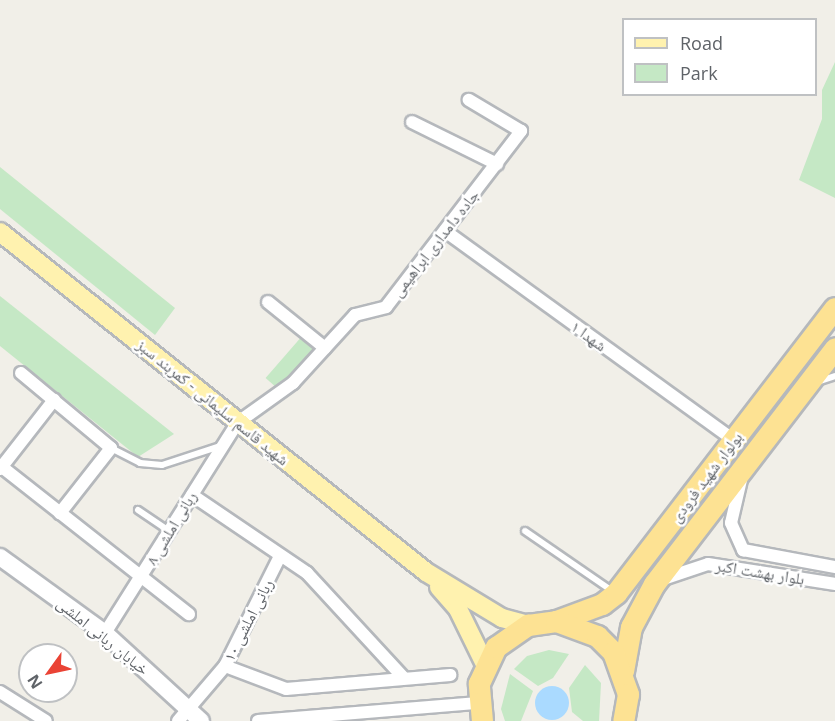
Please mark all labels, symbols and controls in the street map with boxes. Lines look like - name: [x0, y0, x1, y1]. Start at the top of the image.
- legend: [622, 18, 817, 96]
- text: Road: [680, 31, 723, 55]
- text: Park: [680, 61, 718, 85]
- street label: جاده دامداری ابراهیمی: [387, 186, 483, 300]
- street label: شهدا ۱: [567, 317, 611, 355]
- street label: شهید قاسم سلیمانی - کمربند سبز: [133, 335, 293, 469]
- street label: بولوار شهید فرودی: [666, 428, 746, 526]
- street label: ربانی املشی ۸: [142, 488, 200, 568]
- street label: بلوار بهشت اکبر: [714, 555, 806, 589]
- street label: ربانی املشی ۱۰: [219, 576, 277, 664]
- street label: خیابان ربانی املشی: [53, 593, 153, 679]
- north arrow: [18, 643, 78, 703]
- text: N: [22, 670, 47, 693]

